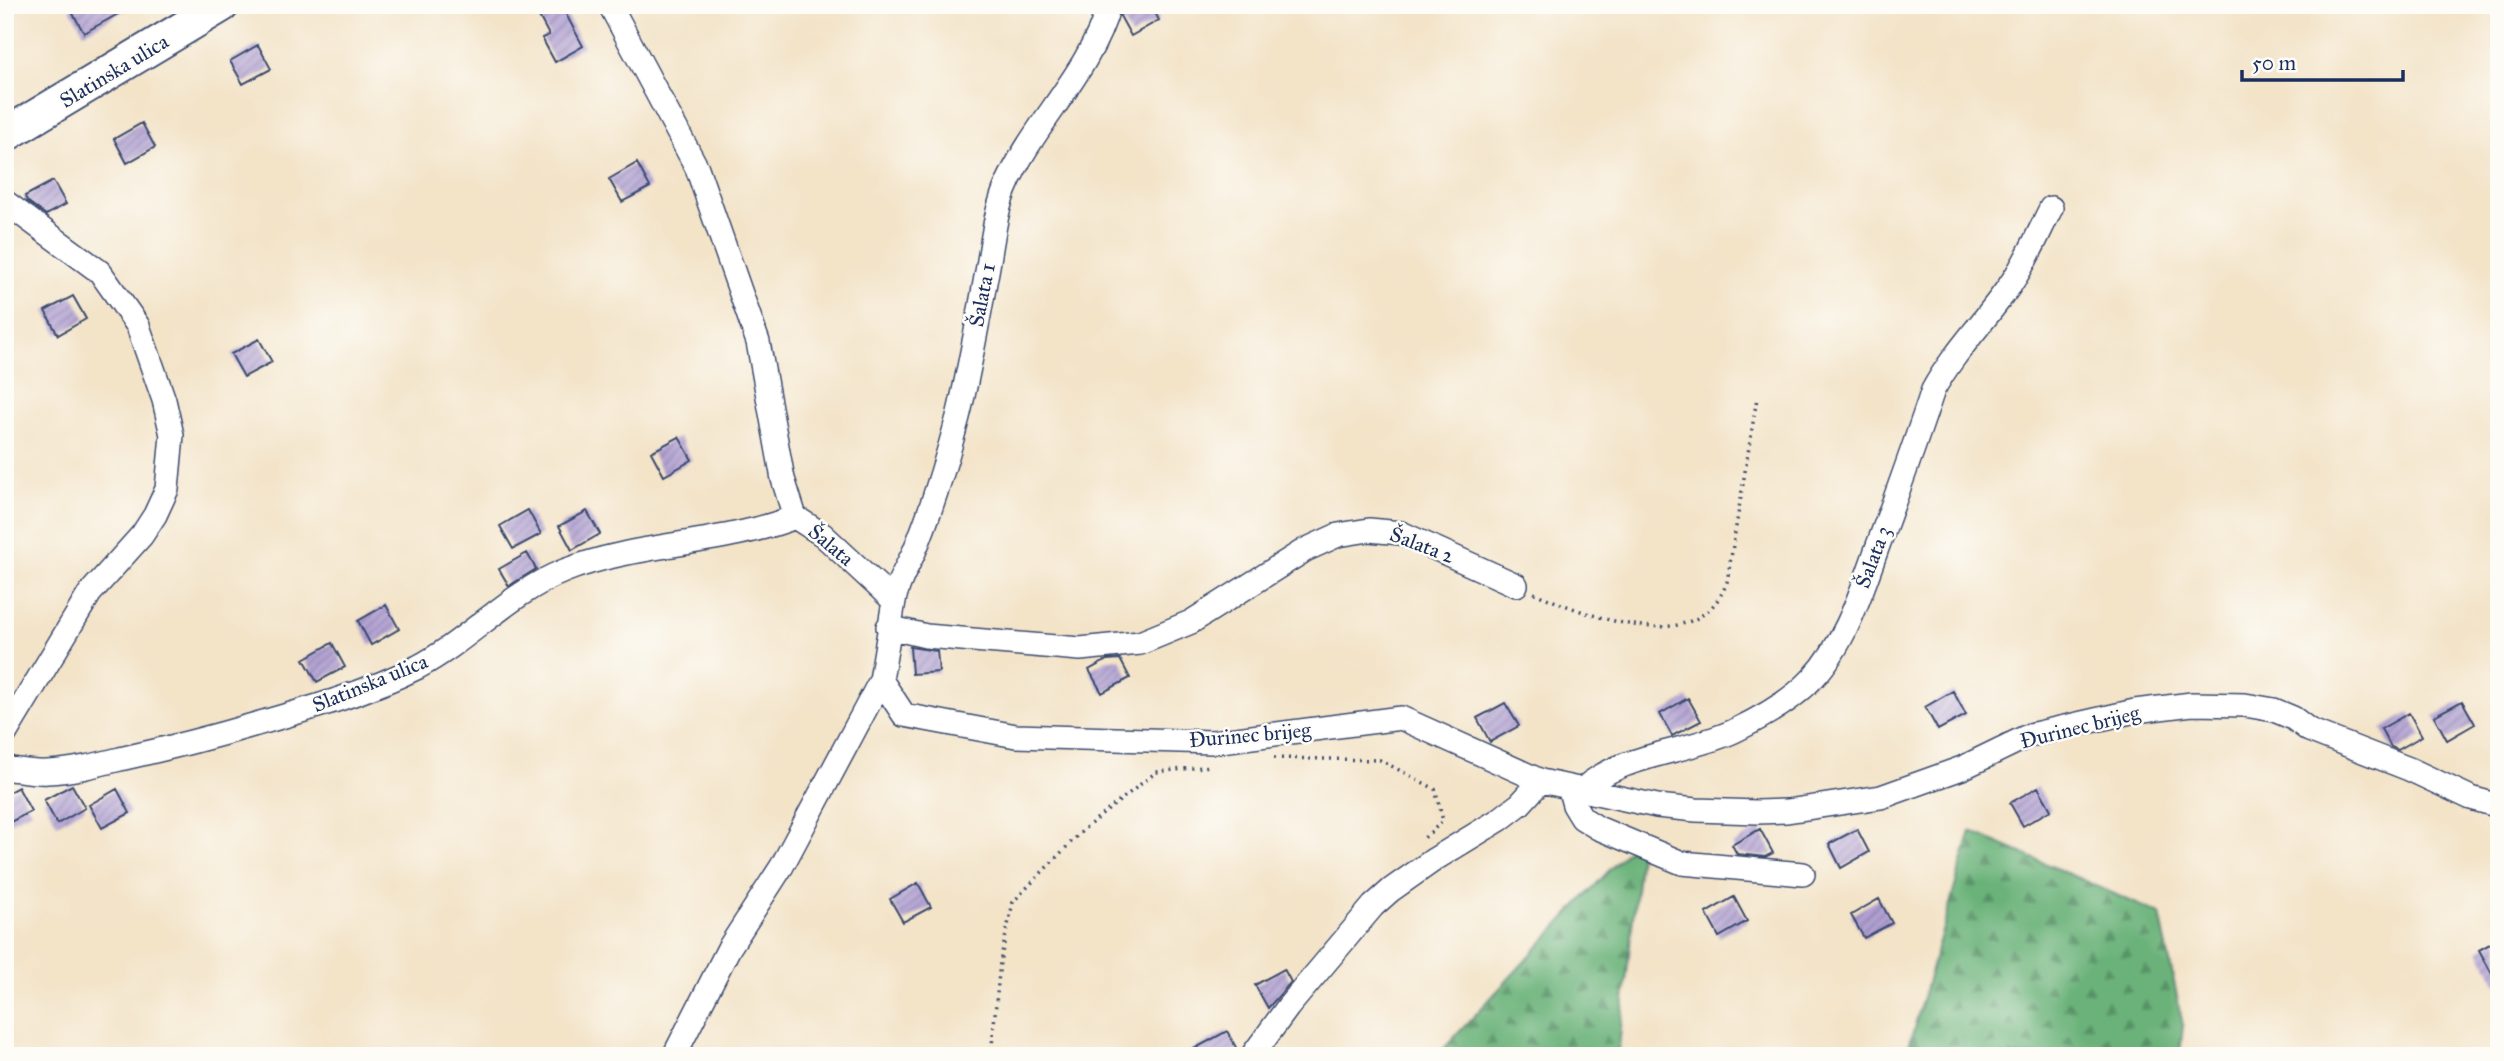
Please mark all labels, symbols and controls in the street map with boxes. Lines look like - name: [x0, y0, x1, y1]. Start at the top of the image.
- street label: Slatinska ulica: [55, 28, 173, 114]
- scale bar: [2242, 38, 2402, 82]
- text: 50 m: [2252, 50, 2297, 76]
- street label: Šalata 1: [963, 261, 1001, 329]
- street label: Šalata: [803, 518, 859, 572]
- street label: Šalata 2: [1386, 521, 1458, 569]
- street label: Šalata 3: [1849, 522, 1897, 592]
- street label: Slatinska ulica: [308, 648, 432, 718]
- street label: Đurinec brijeg: [2018, 700, 2143, 754]
- street label: Đurinec brijeg: [1188, 717, 1312, 753]

